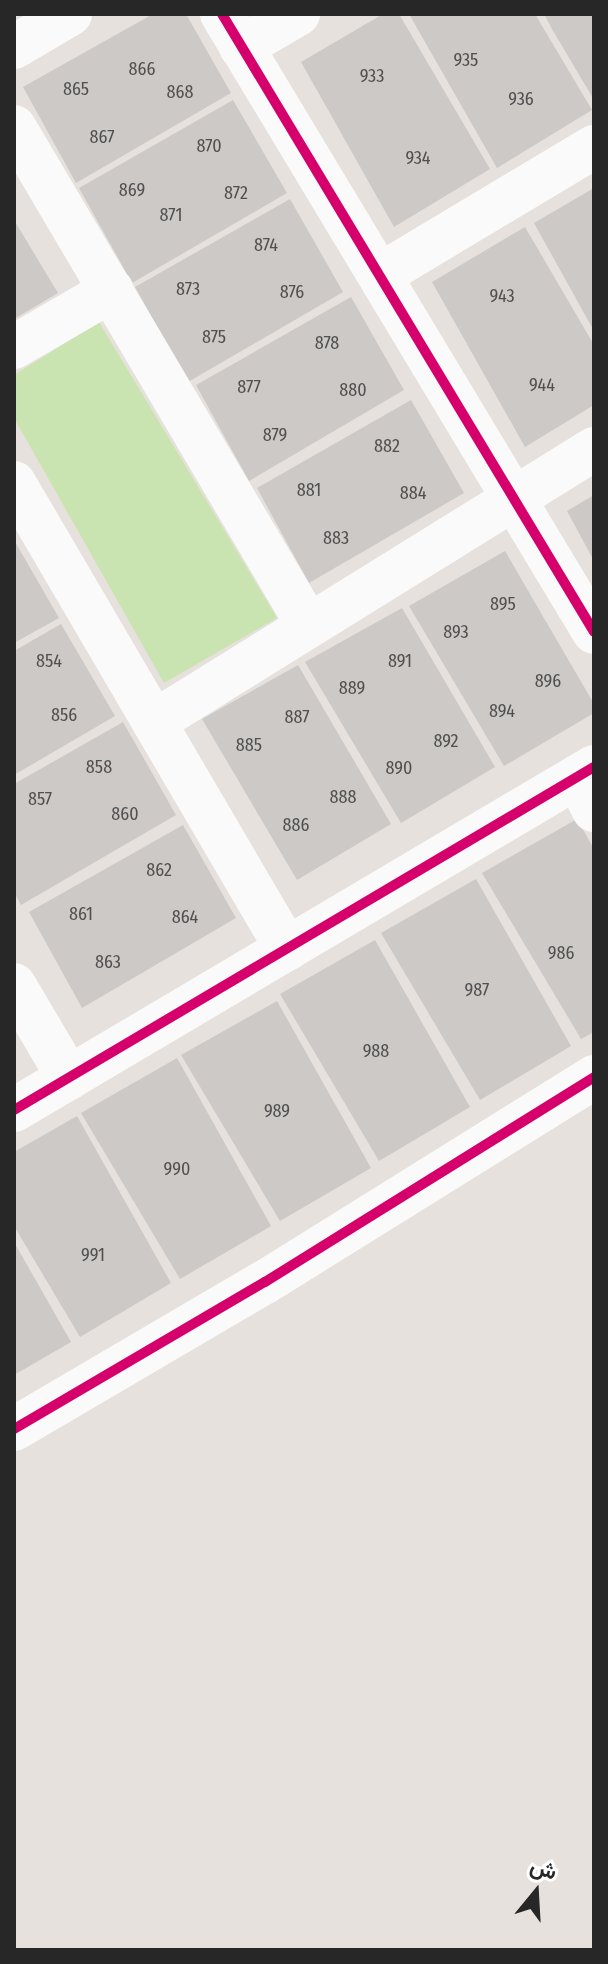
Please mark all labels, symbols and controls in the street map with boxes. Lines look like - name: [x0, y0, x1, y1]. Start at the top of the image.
- house number: 935: [454, 49, 478, 71]
- house number: 866: [129, 58, 155, 80]
- house number: 933: [360, 65, 384, 87]
- house number: 865: [63, 78, 89, 100]
- house number: 868: [167, 81, 193, 103]
- house number: 936: [508, 88, 534, 110]
- house number: 867: [90, 126, 114, 148]
- house number: 870: [196, 135, 222, 157]
- house number: 934: [405, 147, 431, 169]
- house number: 869: [119, 179, 145, 201]
- house number: 872: [224, 182, 248, 204]
- house number: 871: [160, 204, 182, 226]
- house number: 874: [254, 234, 278, 256]
- house number: 873: [176, 278, 200, 300]
- house number: 876: [280, 281, 304, 303]
- house number: 943: [489, 285, 515, 307]
- house number: 875: [202, 326, 226, 348]
- house number: 878: [315, 332, 339, 354]
- house number: 944: [529, 374, 555, 396]
- house number: 877: [237, 376, 261, 398]
- house number: 880: [339, 379, 367, 401]
- house number: 879: [263, 424, 287, 446]
- house number: 882: [374, 435, 400, 457]
- house number: 881: [297, 479, 321, 501]
- house number: 884: [400, 482, 426, 504]
- house number: 883: [323, 527, 349, 549]
- house number: 895: [490, 593, 516, 615]
- house number: 893: [443, 621, 469, 643]
- house number: 854: [36, 650, 62, 672]
- house number: 891: [388, 650, 412, 672]
- house number: 896: [535, 670, 561, 692]
- house number: 889: [339, 677, 365, 699]
- house number: 894: [489, 700, 515, 722]
- house number: 856: [51, 704, 77, 726]
- house number: 887: [284, 706, 310, 728]
- house number: 892: [433, 730, 459, 752]
- house number: 885: [236, 734, 262, 756]
- house number: 858: [86, 756, 112, 778]
- house number: 890: [386, 757, 412, 779]
- house number: 888: [330, 786, 356, 808]
- house number: 857: [28, 788, 52, 810]
- house number: 860: [111, 803, 139, 825]
- house number: 886: [283, 814, 309, 836]
- house number: 862: [146, 859, 172, 881]
- house number: 861: [69, 903, 93, 925]
- house number: 864: [172, 906, 198, 928]
- house number: 986: [548, 942, 574, 964]
- house number: 863: [95, 951, 121, 973]
- house number: 987: [465, 979, 489, 1001]
- house number: 988: [363, 1040, 389, 1062]
- house number: 989: [264, 1100, 290, 1122]
- house number: 990: [164, 1158, 190, 1180]
- house number: 991: [81, 1244, 105, 1266]
- north arrow: [496, 1852, 576, 1932]
- text: ش: [527, 1852, 560, 1886]

